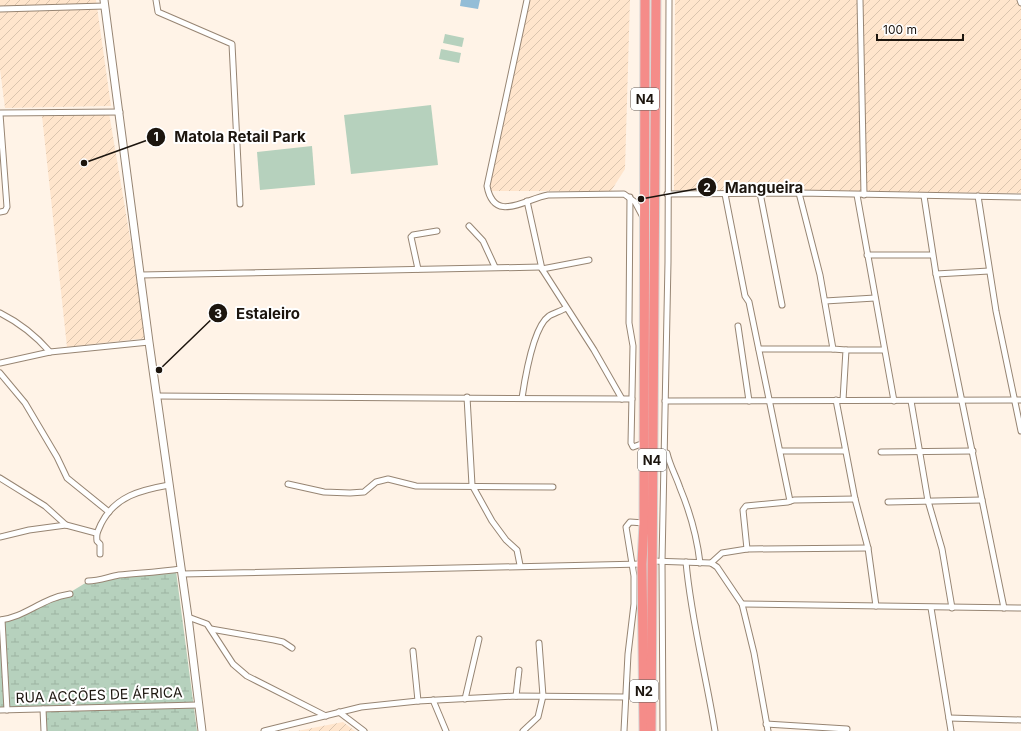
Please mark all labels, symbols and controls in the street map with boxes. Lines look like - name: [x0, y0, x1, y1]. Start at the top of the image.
- scale bar: [877, 16, 963, 42]
- text: 100 m: [883, 22, 917, 37]
- road number: N4: [631, 88, 659, 110]
- callout: Matola Retail Park: [146, 123, 314, 150]
- text: Matola Retail Park: [174, 127, 306, 146]
- text: 1: [153, 129, 159, 144]
- callout: Mangueira: [697, 174, 811, 201]
- text: Mangueira: [725, 178, 803, 197]
- text: 2: [703, 180, 711, 195]
- callout: Estaleiro: [208, 300, 308, 327]
- text: Estaleiro: [236, 304, 300, 323]
- text: 3: [214, 306, 222, 321]
- road number: N4: [638, 449, 666, 471]
- road number: N2: [630, 680, 658, 702]
- street label: RUA ACÇÕES DE ÁFRICA: [15, 683, 183, 706]

